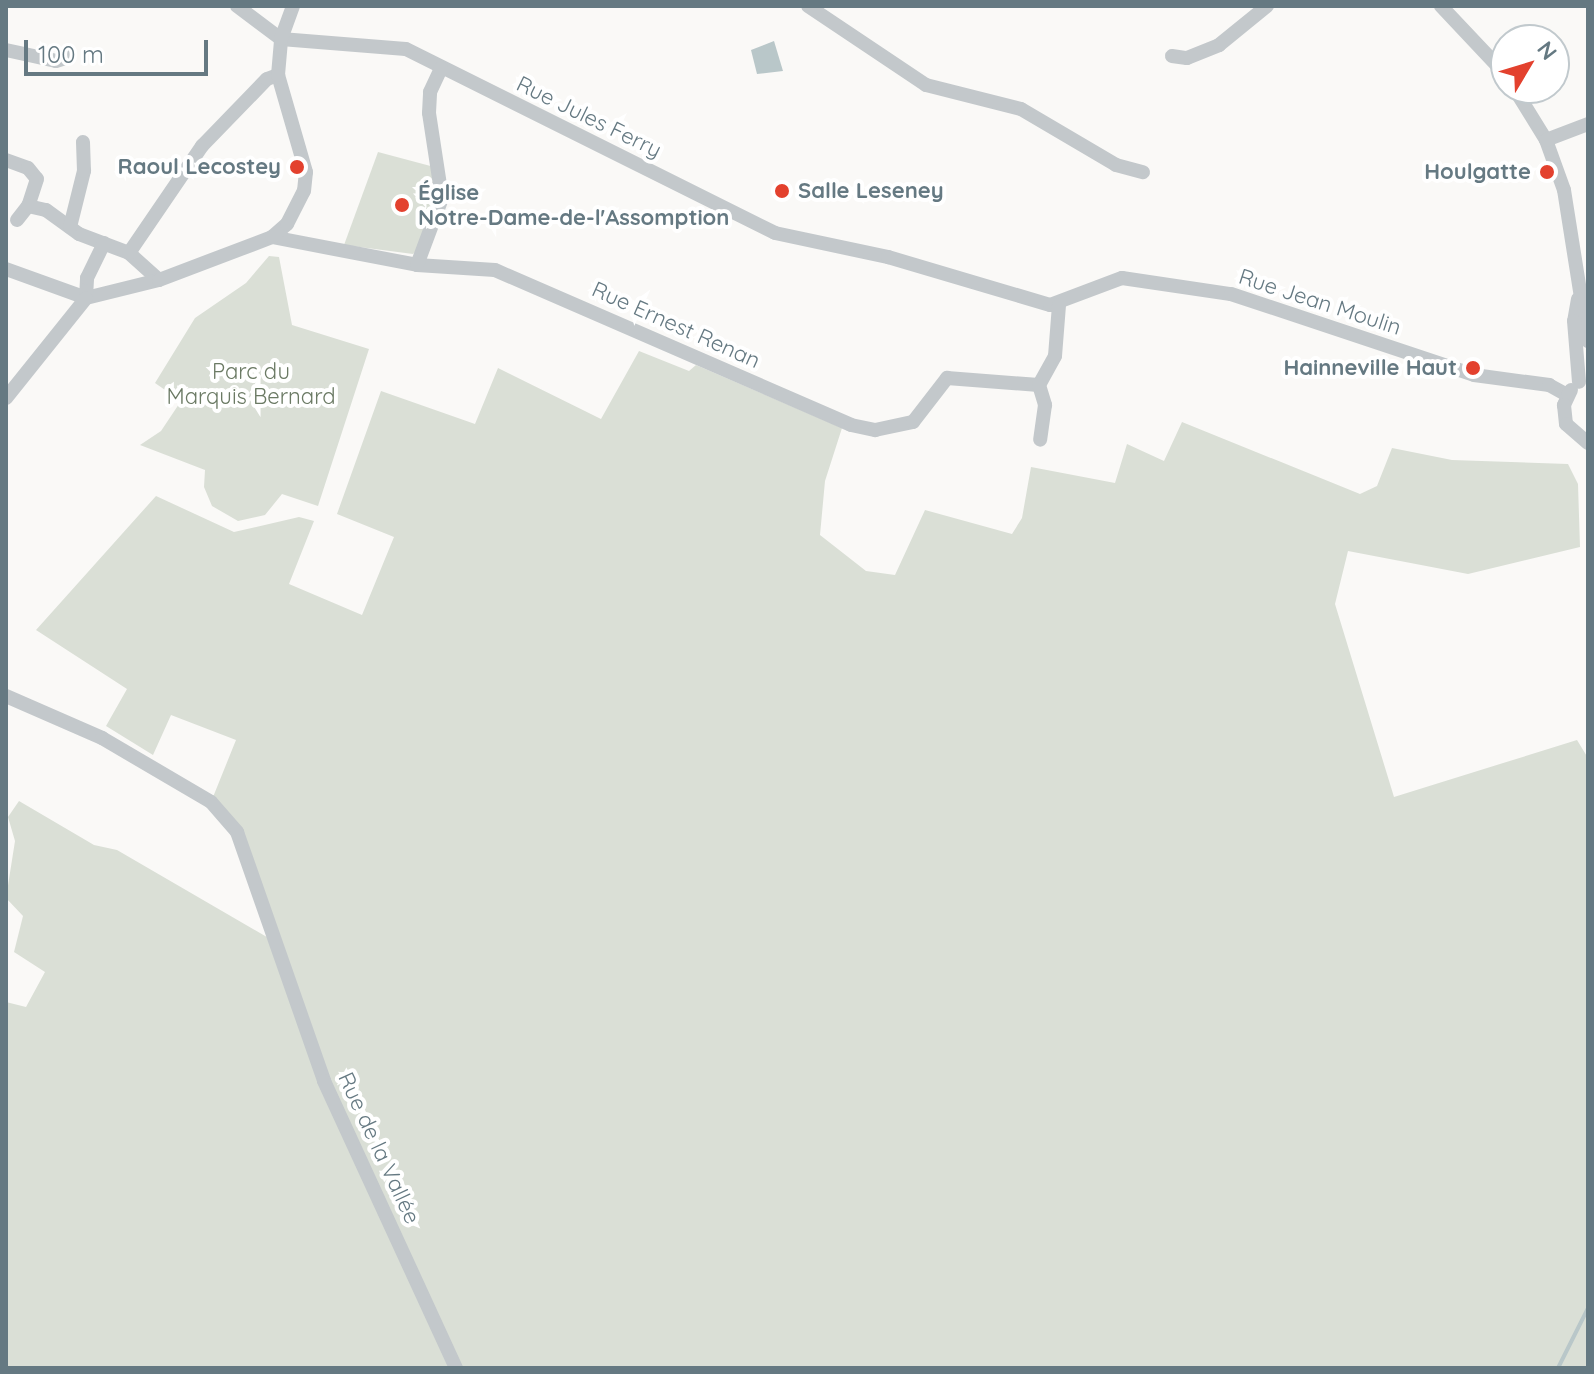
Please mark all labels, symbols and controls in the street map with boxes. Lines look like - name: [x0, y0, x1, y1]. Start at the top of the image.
- scale bar: [28, 24, 212, 74]
- north arrow: [1490, 24, 1570, 104]
- text: N: [1531, 35, 1563, 65]
- text: 100 m: [38, 39, 104, 69]
- street label: Rue Jules Ferry: [512, 70, 666, 164]
- place label: Raoul Lecostey: [117, 154, 281, 180]
- marker: Raoul Lecostey: [288, 158, 306, 176]
- place label: Houlgatte: [1424, 159, 1531, 185]
- marker: Houlgatte: [1538, 163, 1556, 181]
- place label: Salle Leseney: [798, 178, 944, 204]
- place label: Église Notre-Dame-de-l'Assomption: [418, 179, 729, 230]
- marker: Salle Leseney: [773, 182, 791, 200]
- marker: Église Notre-Dame-de-l'Assomption: [393, 196, 411, 214]
- street label: Rue Jean Moulin: [1236, 263, 1404, 341]
- street label: Rue Ernest Renan: [588, 276, 764, 374]
- place label: Hainneville Haut: [1283, 355, 1457, 381]
- park label: Parc du Marquis Bernard: [167, 358, 335, 410]
- marker: Hainneville Haut: [1464, 359, 1482, 377]
- street label: Rue de la Vallée: [332, 1068, 426, 1228]

